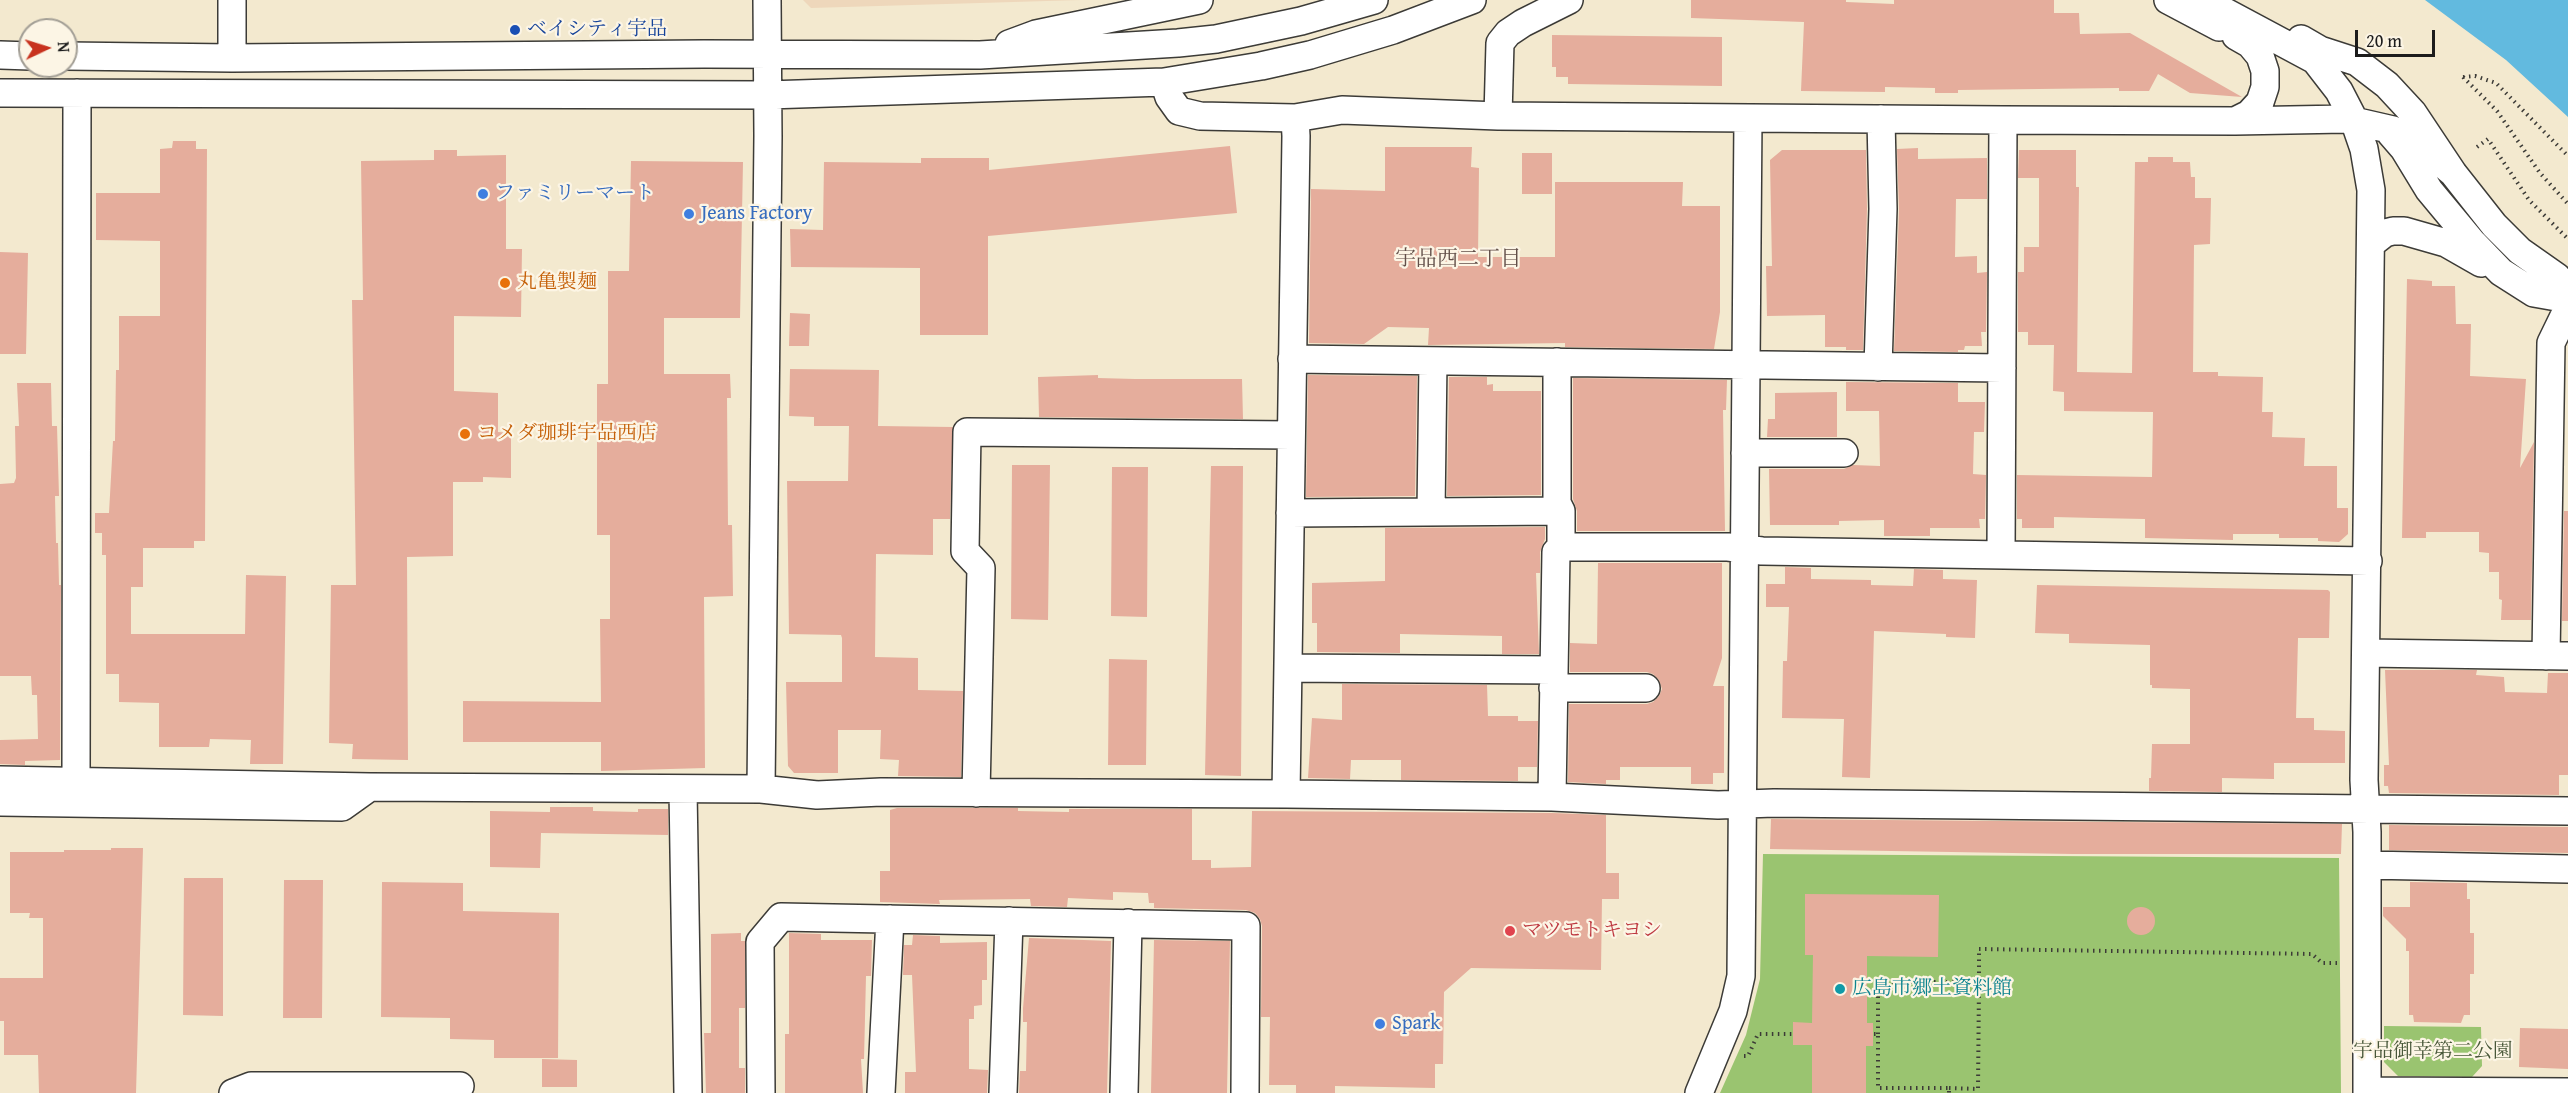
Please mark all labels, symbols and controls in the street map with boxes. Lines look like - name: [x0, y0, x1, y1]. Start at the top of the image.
- north arrow: [18, 18, 78, 78]
- place label: ベイシティ宇品: [527, 18, 667, 42]
- scale bar: [2358, 18, 2438, 56]
- marker: ベイシティ宇品: [508, 23, 522, 37]
- text: 20 m: [2366, 27, 2402, 54]
- text: N: [52, 41, 76, 53]
- place label: ファミリーマート: [495, 182, 655, 206]
- marker: ファミリーマート: [476, 187, 490, 201]
- place label: Jeans Factory: [701, 202, 812, 226]
- marker: Jeans Factory: [682, 207, 696, 221]
- district label: 宇品西二丁目: [1395, 247, 1521, 273]
- place label: 丸亀製麺: [517, 271, 597, 295]
- marker: 丸亀製麺: [498, 276, 512, 290]
- place label: コメダ珈琲宇品西店: [477, 422, 657, 446]
- marker: コメダ珈琲宇品西店: [458, 427, 472, 441]
- place label: マツモトキヨシ: [1522, 919, 1662, 943]
- marker: マツモトキヨシ: [1503, 924, 1517, 938]
- place label: 広島市郷土資料館: [1852, 977, 2012, 1001]
- marker: 広島市郷土資料館: [1833, 982, 1847, 996]
- place label: Spark: [1392, 1012, 1440, 1036]
- marker: Spark: [1373, 1017, 1387, 1031]
- park label: 宇品御幸第二公園: [2353, 1040, 2513, 1064]

